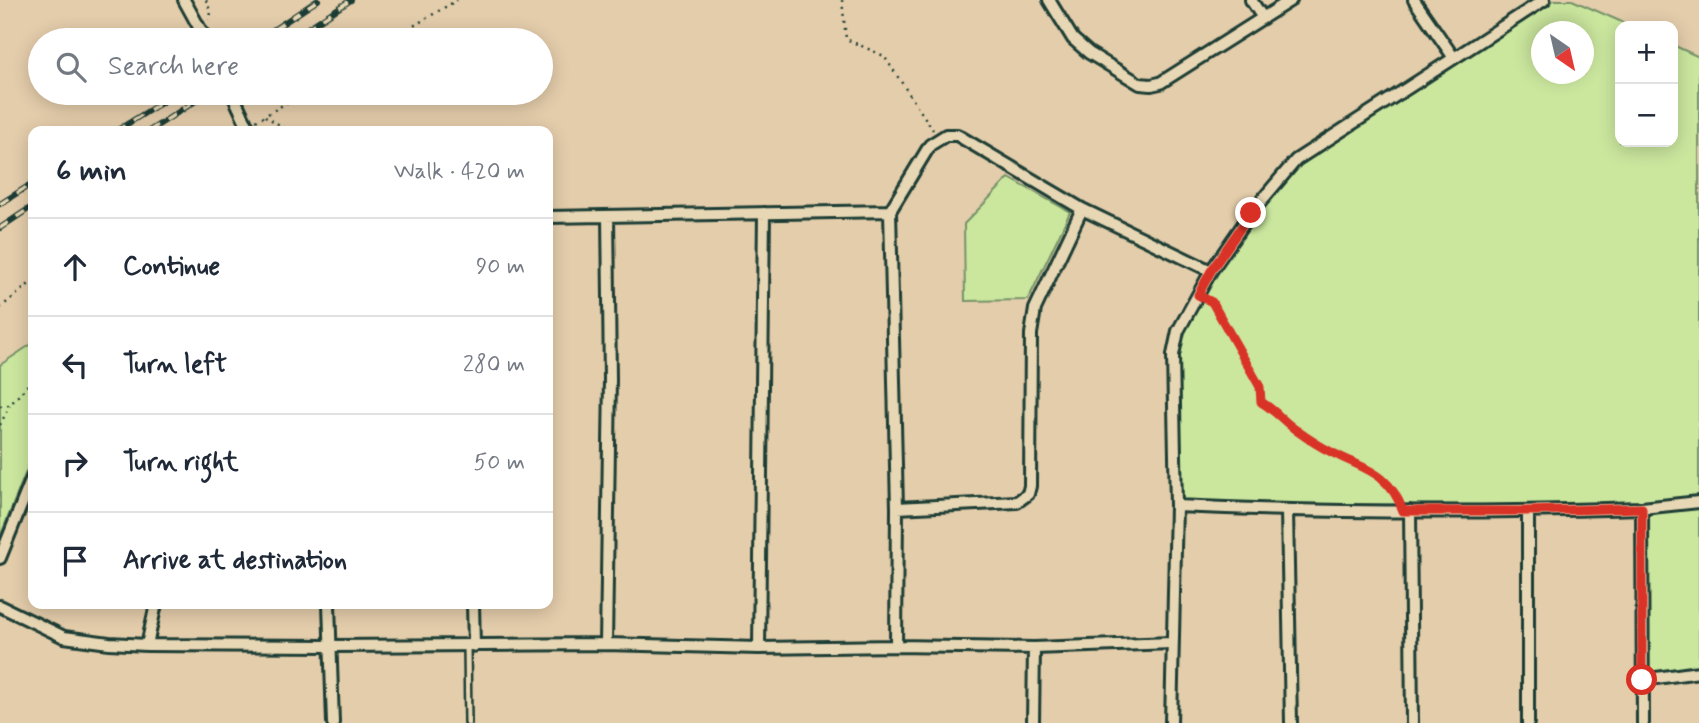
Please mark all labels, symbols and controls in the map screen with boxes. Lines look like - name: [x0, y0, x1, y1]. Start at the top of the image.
- north arrow: [1531, 21, 1594, 84]
- map controls: [1615, 21, 1678, 147]
- button: +: [1615, 21, 1678, 84]
- search box: [28, 28, 553, 105]
- icon: search: [52, 48, 90, 86]
- text: Search here: [108, 50, 239, 84]
- button: −: [1615, 84, 1678, 147]
- text: 6 min: [56, 152, 127, 191]
- text: Walk · 420 m: [394, 157, 525, 187]
- route end: [1235, 197, 1266, 228]
- icon: ahead: [56, 248, 94, 286]
- text: Continue: [123, 250, 220, 284]
- text: 90 m: [476, 252, 525, 282]
- icon: left: [56, 346, 94, 384]
- text: Turn left: [123, 348, 227, 382]
- text: 280 m: [463, 350, 525, 380]
- icon: right: [56, 444, 94, 482]
- text: Turn right: [123, 446, 239, 480]
- text: 50 m: [474, 448, 525, 478]
- icon: arrive: [56, 542, 94, 580]
- text: Arrive at destination: [123, 544, 347, 578]
- route start: [1626, 664, 1657, 695]

